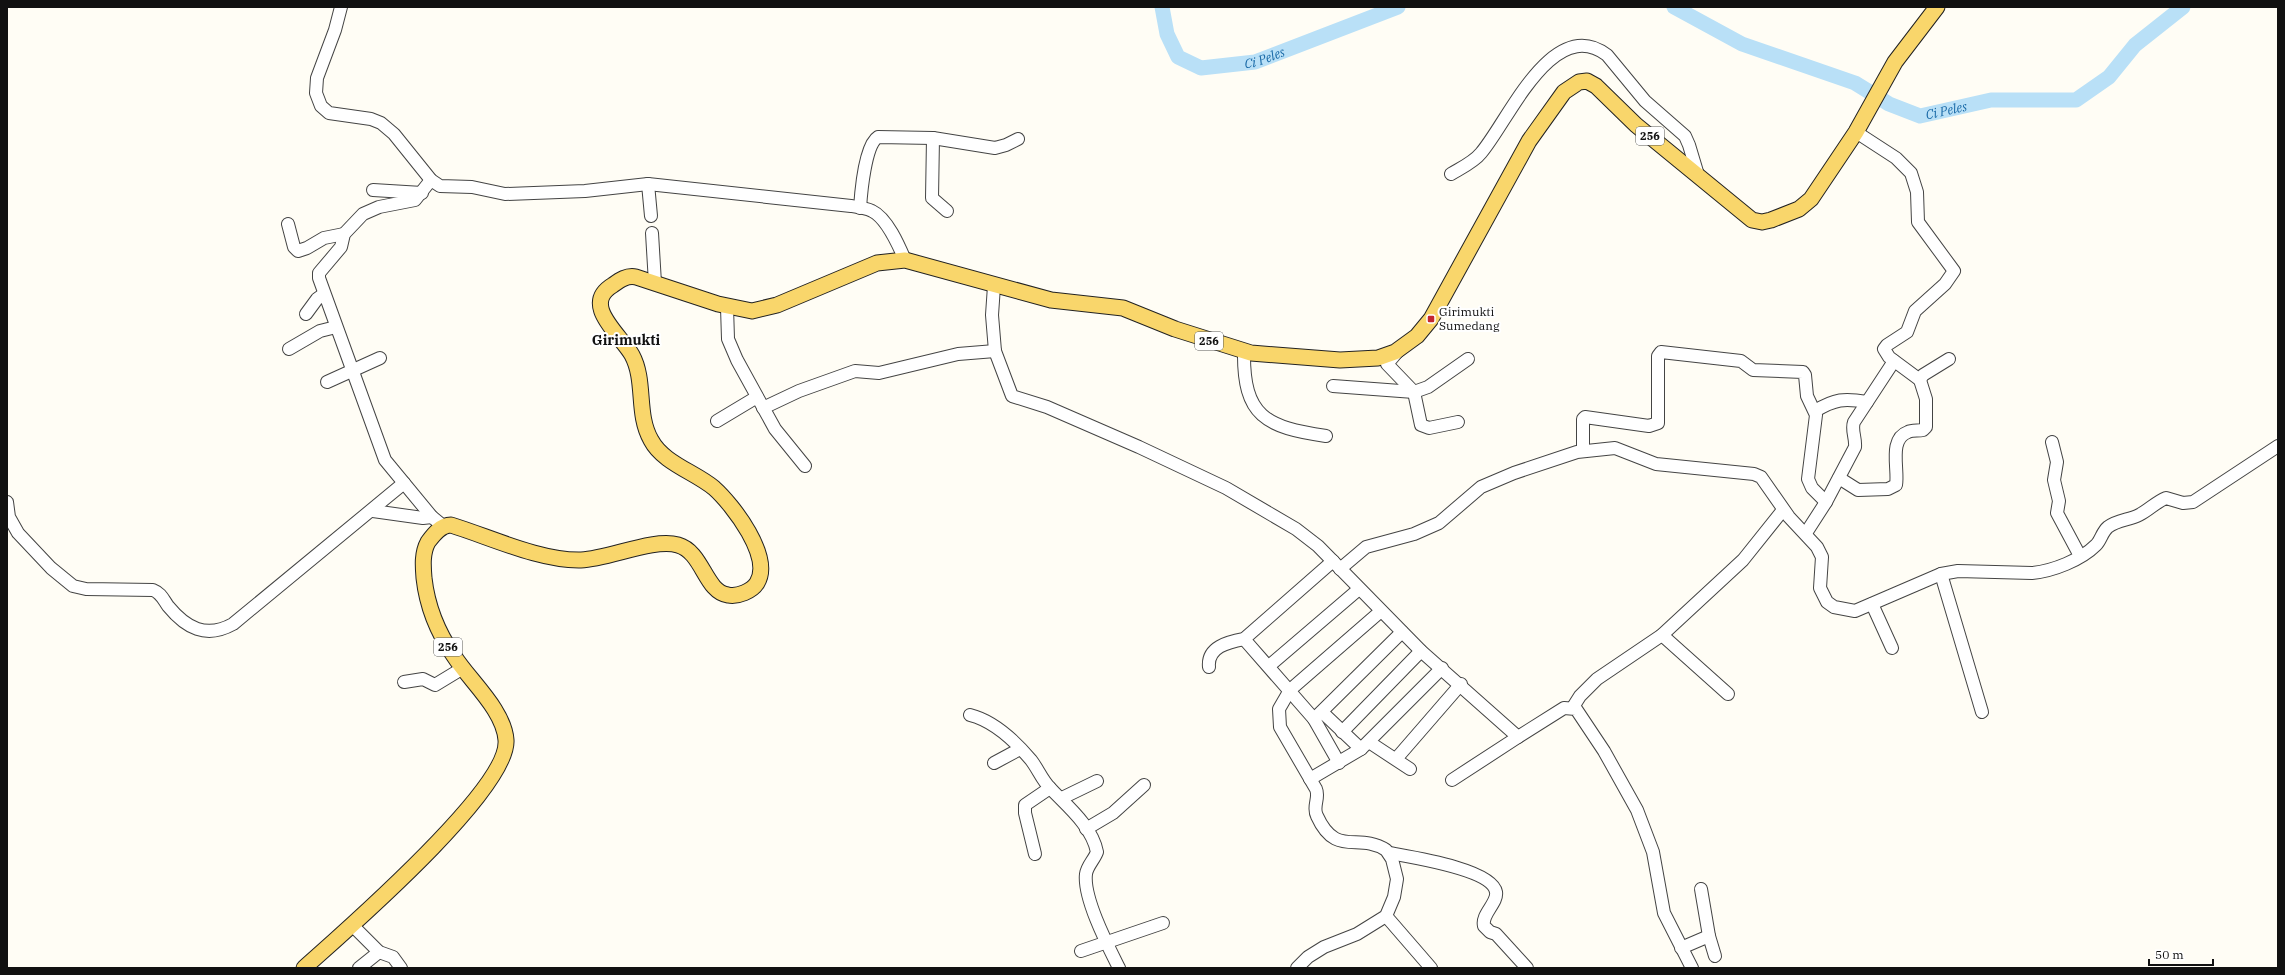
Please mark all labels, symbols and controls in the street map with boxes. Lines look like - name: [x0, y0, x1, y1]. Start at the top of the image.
- water label: Ci Peles: [1243, 43, 1287, 72]
- water label: Ci Peles: [1924, 98, 1969, 123]
- road number: 256: [1636, 127, 1664, 145]
- place label: Girimukti Sumedang: [1439, 304, 1500, 333]
- marker: Girimukti Sumedang: [1426, 314, 1436, 324]
- district label: Girimukti: [592, 331, 661, 349]
- road number: 256: [1195, 332, 1223, 350]
- road number: 256: [434, 638, 462, 656]
- scale bar: [2149, 941, 2213, 967]
- text: 50 m: [2155, 947, 2184, 962]

